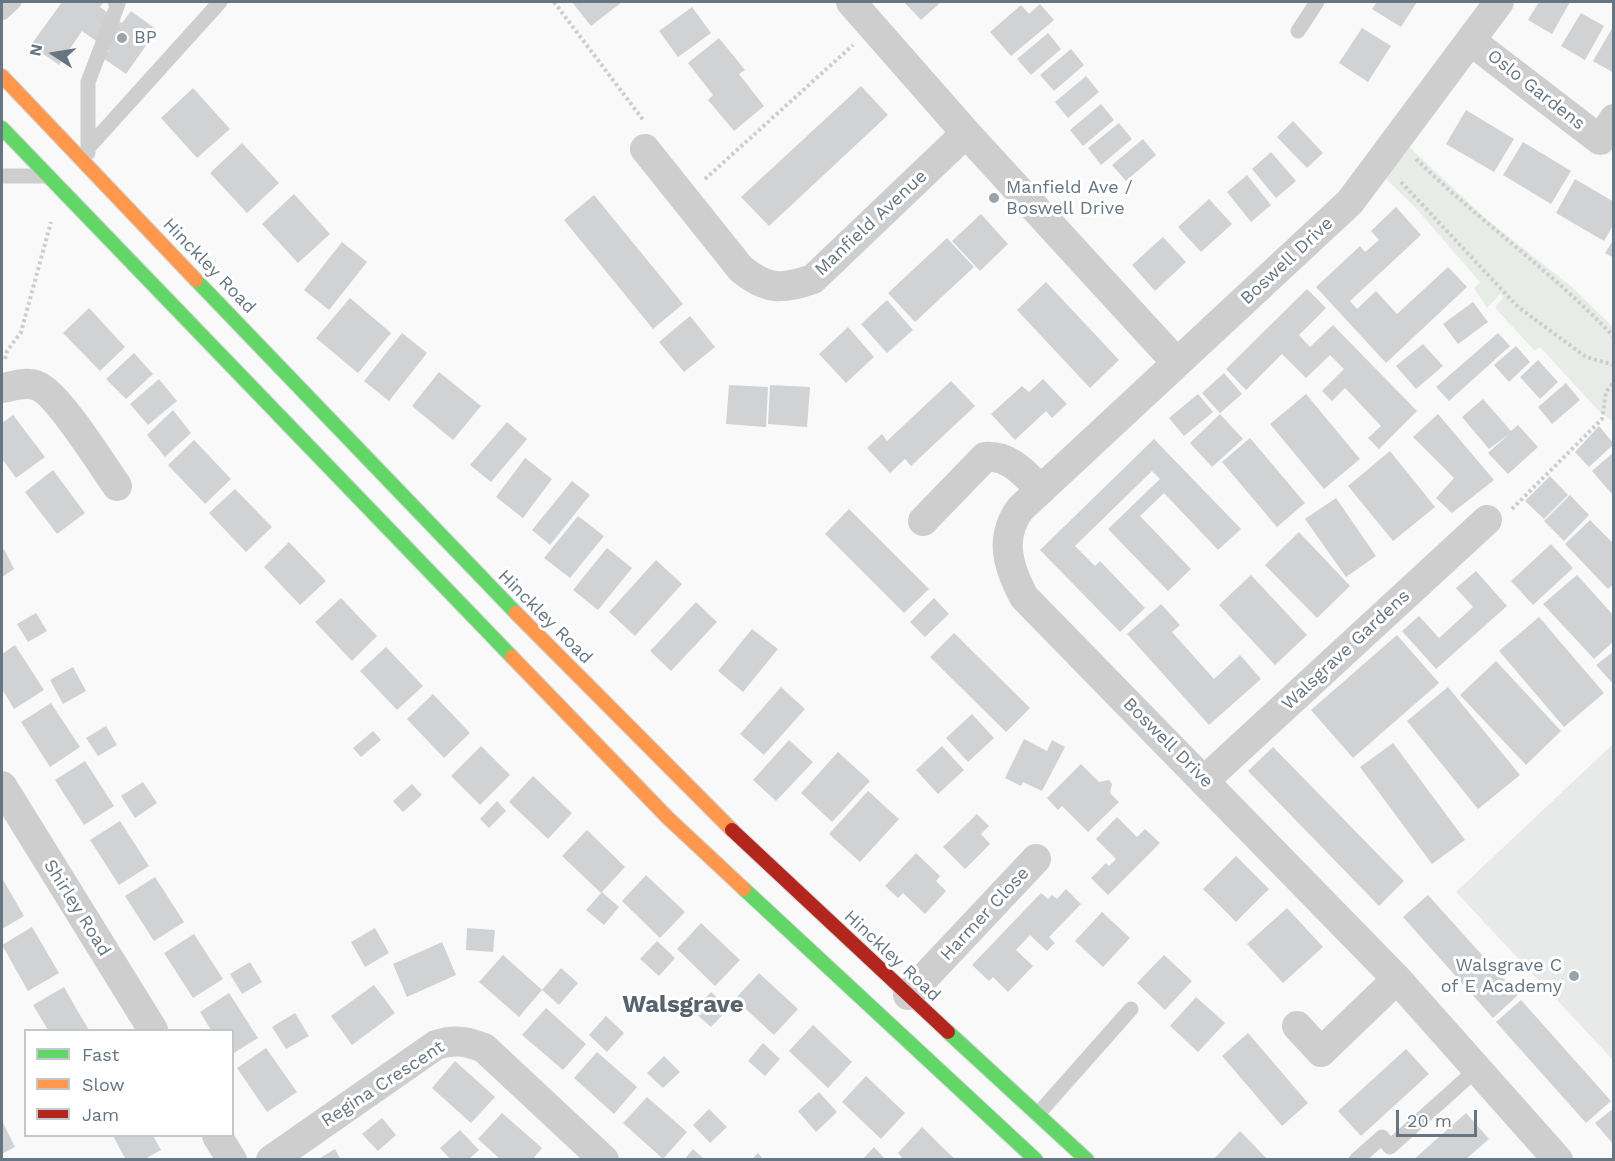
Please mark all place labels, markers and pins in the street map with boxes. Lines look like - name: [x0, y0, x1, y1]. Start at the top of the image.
- place label: BP: [134, 27, 157, 49]
- marker: BP: [115, 31, 129, 45]
- place label: Manfield Ave / Boswell Drive: [1006, 177, 1133, 219]
- marker: Manfield Ave / Boswell Drive: [987, 191, 1001, 205]
- place label: Walsgrave C of E Academy: [1441, 955, 1562, 998]
- marker: Walsgrave C of E Academy: [1567, 969, 1581, 983]

